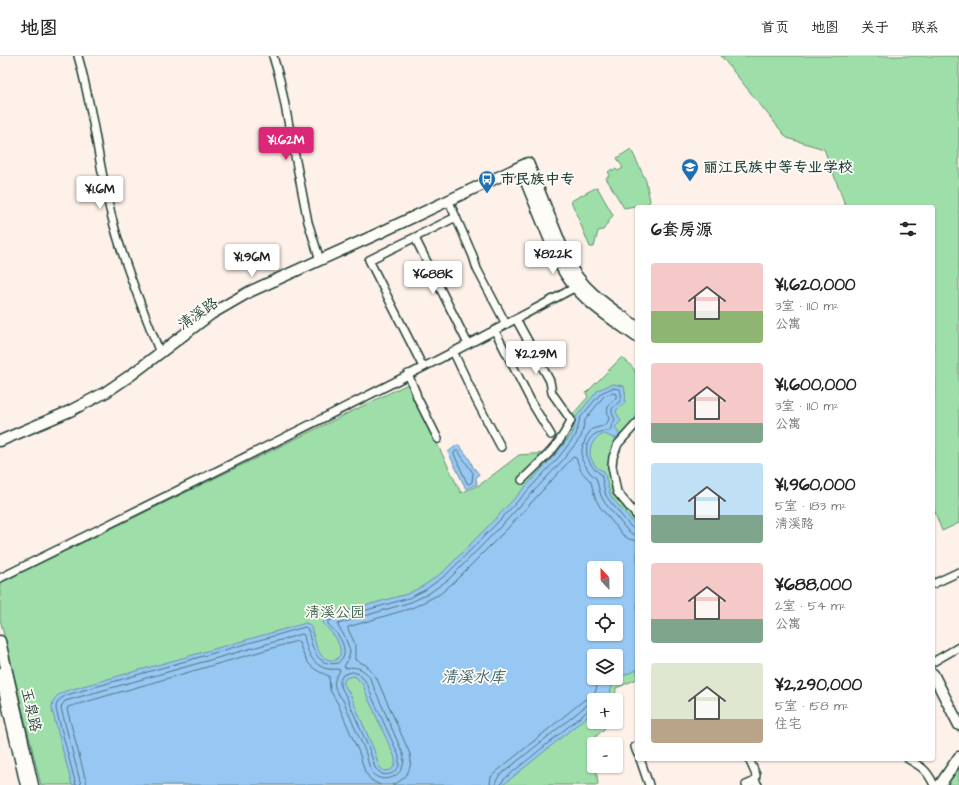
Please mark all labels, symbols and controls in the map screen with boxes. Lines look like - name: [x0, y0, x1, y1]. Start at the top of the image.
- text: 地图: [20, 15, 58, 42]
- text: 首页: [761, 18, 789, 38]
- text: 地图: [811, 18, 839, 38]
- text: 关于: [861, 18, 889, 38]
- text: 联系: [911, 18, 939, 38]
- pin: ¥1.62M: [253, 127, 319, 161]
- text: ¥1.62M: [268, 131, 304, 149]
- school or university icon: 丽江民族中等专业学校: [680, 157, 700, 182]
- place label: 丽江民族中等专业学校: [703, 157, 853, 178]
- bus stop icon: 市民族中专: [477, 169, 497, 194]
- place label: 市民族中专: [500, 169, 575, 190]
- pin: ¥1.6M: [72, 176, 128, 210]
- text: ¥1.6M: [85, 180, 115, 198]
- text: 6套房源: [651, 218, 713, 242]
- icon: filters: [897, 218, 919, 240]
- pin: ¥822K: [525, 241, 581, 275]
- pin: ¥1.96M: [219, 244, 285, 278]
- text: ¥822K: [534, 245, 572, 263]
- text: ¥1.96M: [234, 248, 270, 266]
- pin: ¥688K: [405, 261, 461, 295]
- text: ¥688K: [413, 265, 453, 283]
- text: ¥1,620,000: [775, 273, 856, 297]
- icon: home: [683, 279, 731, 327]
- street label: 清溪路: [174, 292, 222, 336]
- text: 3室 · 110 m²: [775, 297, 839, 315]
- text: 公寓: [775, 315, 801, 333]
- pin: ¥2.29M: [503, 341, 569, 375]
- text: ¥2.29M: [515, 345, 557, 363]
- text: ¥1,600,000: [775, 373, 857, 397]
- icon: home: [683, 379, 731, 427]
- text: 3室 · 110 m²: [775, 397, 839, 415]
- text: 公寓: [775, 415, 801, 433]
- text: ¥1,960,000: [775, 473, 856, 497]
- icon: home: [683, 479, 731, 527]
- text: 5室 · 183 m²: [775, 497, 846, 515]
- text: 清溪路: [775, 515, 814, 533]
- north arrow: [587, 561, 623, 597]
- map controls: [587, 561, 623, 773]
- text: ¥688,000: [775, 573, 852, 597]
- icon: home: [683, 579, 731, 627]
- text: 2室 · 54 m²: [775, 597, 846, 615]
- park label: 清溪公园: [305, 602, 365, 623]
- button: locate: [587, 605, 623, 641]
- text: 公寓: [775, 615, 801, 633]
- button: layers: [587, 649, 623, 685]
- water label: 清溪水库: [441, 666, 507, 688]
- text: ¥2,290,000: [775, 673, 862, 697]
- icon: home: [683, 679, 731, 727]
- street label: 玉泉路: [16, 686, 46, 734]
- button: +: [587, 693, 623, 729]
- text: 5室 · 158 m²: [775, 697, 849, 715]
- text: 住宅: [775, 715, 801, 733]
- button: −: [587, 737, 623, 773]

